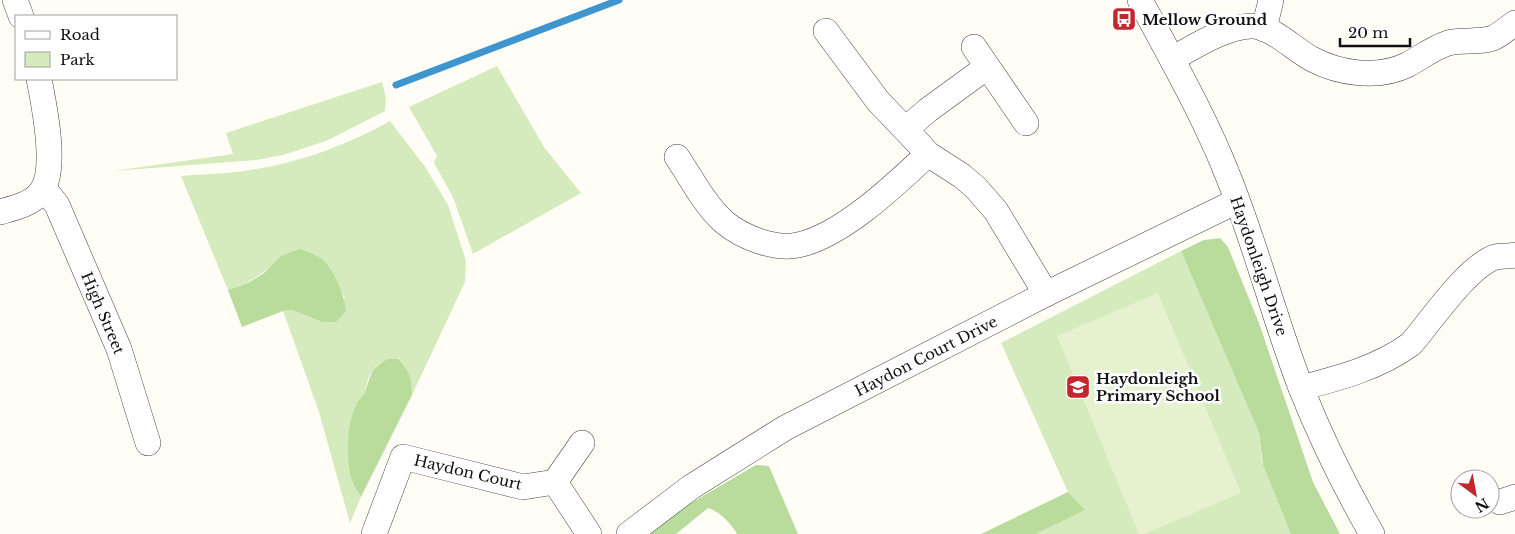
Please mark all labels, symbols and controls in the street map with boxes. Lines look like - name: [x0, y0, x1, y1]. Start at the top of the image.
- bus stop icon: Mellow Ground: [1111, 6, 1137, 32]
- place label: Mellow Ground: [1142, 10, 1268, 29]
- legend: [15, 15, 178, 80]
- scale bar: [1340, 15, 1410, 47]
- text: 20 m: [1348, 23, 1388, 42]
- text: Road: [60, 25, 100, 44]
- text: Park: [60, 50, 96, 69]
- street label: Haydonleigh Drive: [1226, 194, 1292, 338]
- street label: High Street: [77, 269, 129, 357]
- street label: Haydon Court Drive: [851, 312, 1001, 400]
- place label: Haydonleigh Primary School: [1096, 369, 1220, 405]
- school or university icon: Haydonleigh Primary School: [1065, 374, 1091, 400]
- street label: Haydon Court: [412, 450, 524, 494]
- north arrow: [1450, 469, 1500, 519]
- text: N: [1472, 494, 1492, 516]

